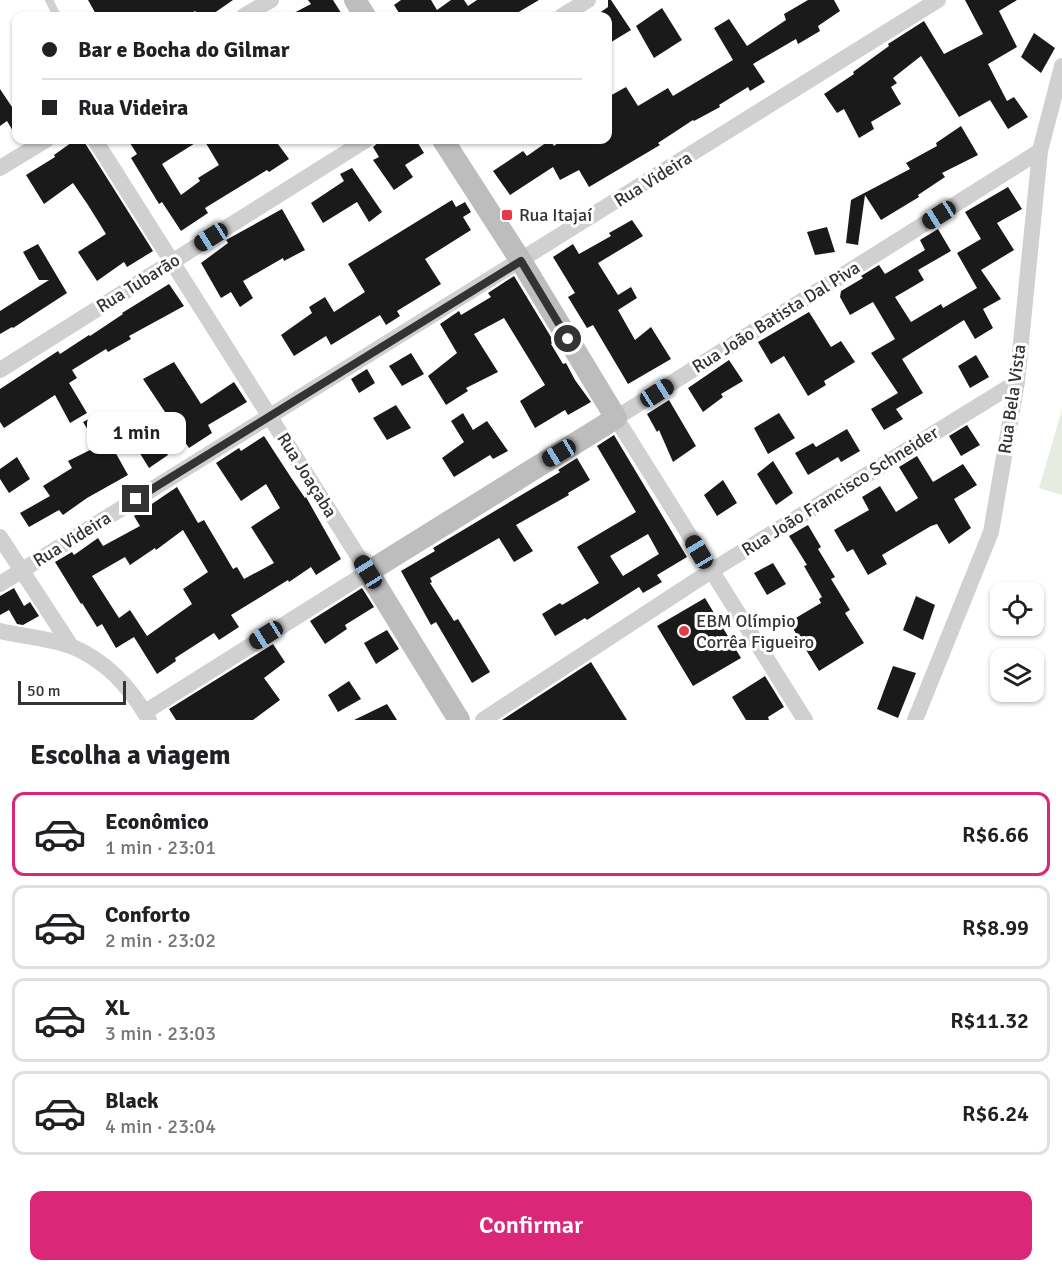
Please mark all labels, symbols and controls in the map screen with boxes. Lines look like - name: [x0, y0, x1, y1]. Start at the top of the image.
- text: Bar e Bocha do Gilmar: [78, 36, 289, 63]
- text: Rua Videira: [78, 94, 188, 121]
- street label: Rua Videira: [610, 146, 696, 212]
- car: [919, 198, 959, 232]
- place label: Rua Itajaí: [519, 204, 592, 226]
- marker: Rua Itajaí: [500, 208, 514, 222]
- car: [191, 220, 231, 254]
- street label: Rua Tubarão: [92, 249, 184, 317]
- street label: Rua João Batista Dal Piva: [688, 256, 864, 378]
- route start: [554, 325, 581, 352]
- street label: Rua Bela Vista: [993, 343, 1031, 455]
- car: [637, 376, 677, 410]
- callout: 1 min: [86, 412, 186, 454]
- text: 1 min: [113, 420, 160, 445]
- street label: Rua João Francisco Schneider: [738, 421, 943, 561]
- street label: Rua Joaçaba: [272, 428, 342, 522]
- car: [539, 436, 579, 470]
- route end: [122, 485, 149, 512]
- street label: Rua Videira: [29, 506, 115, 572]
- car: [682, 532, 716, 572]
- car: [351, 552, 385, 592]
- map controls: [990, 582, 1044, 702]
- button: locate: [990, 582, 1044, 636]
- place label: EBM Olímpio Corrêa Figueiro: [696, 610, 814, 653]
- car: [246, 618, 286, 652]
- marker: EBM Olímpio Corrêa Figueiro: [677, 624, 691, 638]
- button: layers: [990, 648, 1044, 702]
- scale bar: [18, 678, 126, 706]
- text: 50 m: [27, 681, 61, 701]
- text: Escolha a viagem: [30, 739, 231, 772]
- icon: car: [33, 807, 87, 861]
- text: Econômico: [105, 808, 209, 835]
- text: R$6.66: [962, 821, 1029, 848]
- text: 1 min · 23:01: [105, 835, 216, 860]
- icon: car: [33, 900, 87, 954]
- text: Conforto: [105, 901, 190, 928]
- text: R$8.99: [962, 914, 1029, 941]
- text: 2 min · 23:02: [105, 928, 216, 953]
- icon: car: [33, 993, 87, 1047]
- text: XL: [105, 994, 130, 1021]
- text: R$11.32: [950, 1007, 1029, 1034]
- text: 3 min · 23:03: [105, 1021, 216, 1046]
- icon: car: [33, 1086, 87, 1140]
- text: Black: [105, 1087, 159, 1114]
- text: R$6.24: [962, 1100, 1029, 1127]
- text: 4 min · 23:04: [105, 1114, 216, 1139]
- button: Confirmar: [30, 1191, 1032, 1260]

